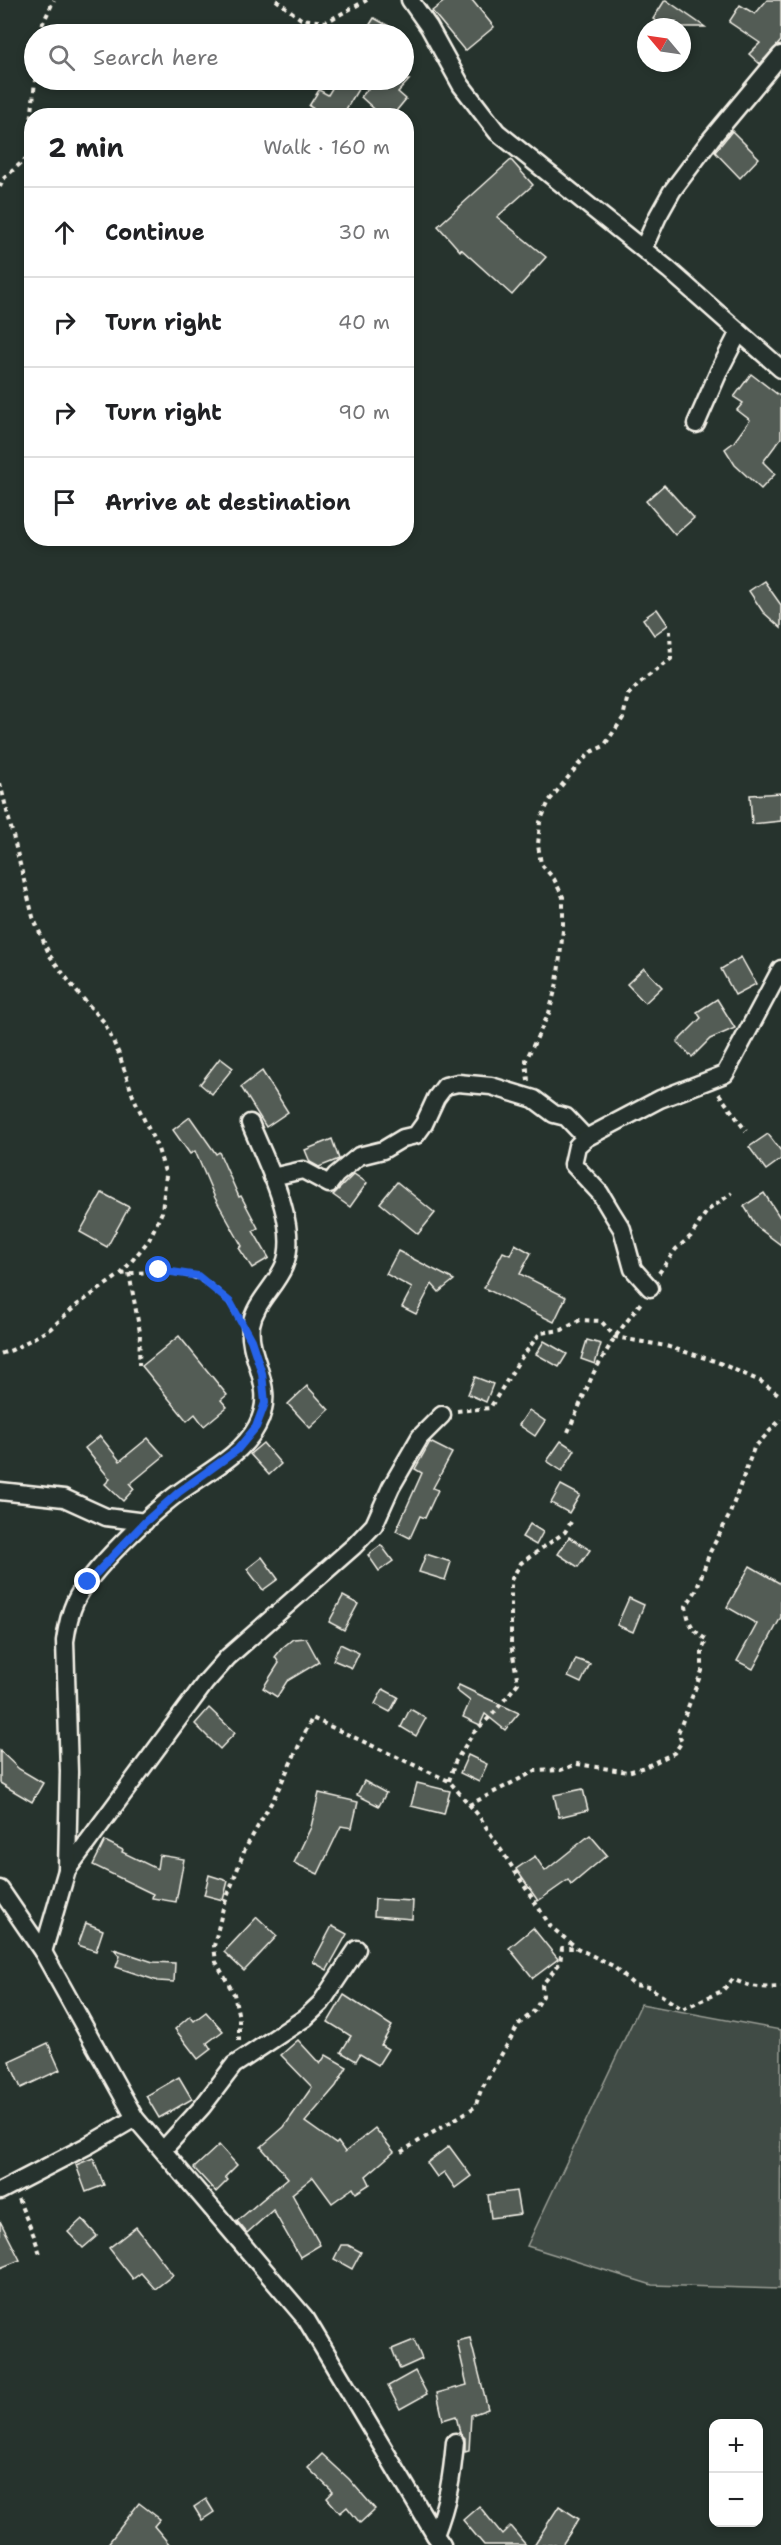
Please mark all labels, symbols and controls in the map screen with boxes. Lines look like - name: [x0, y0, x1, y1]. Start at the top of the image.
- north arrow: [637, 18, 691, 72]
- search box: [24, 24, 414, 90]
- icon: search: [45, 41, 78, 74]
- text: Search here: [93, 43, 219, 72]
- text: 2 min: [48, 130, 124, 165]
- text: Walk · 160 m: [263, 134, 390, 160]
- icon: ahead: [48, 216, 81, 249]
- text: Continue: [105, 218, 205, 247]
- text: 30 m: [338, 219, 390, 245]
- icon: right: [48, 306, 81, 339]
- text: Turn right: [105, 308, 222, 337]
- text: 40 m: [338, 309, 390, 335]
- icon: right: [48, 396, 81, 429]
- text: Turn right: [105, 398, 222, 427]
- text: 90 m: [338, 399, 390, 425]
- icon: arrive: [48, 486, 81, 519]
- text: Arrive at destination: [105, 488, 351, 517]
- route start: [145, 1256, 171, 1282]
- route end: [74, 1568, 100, 1594]
- map controls: [709, 2419, 763, 2527]
- button: +: [709, 2419, 763, 2473]
- button: −: [709, 2473, 763, 2527]

